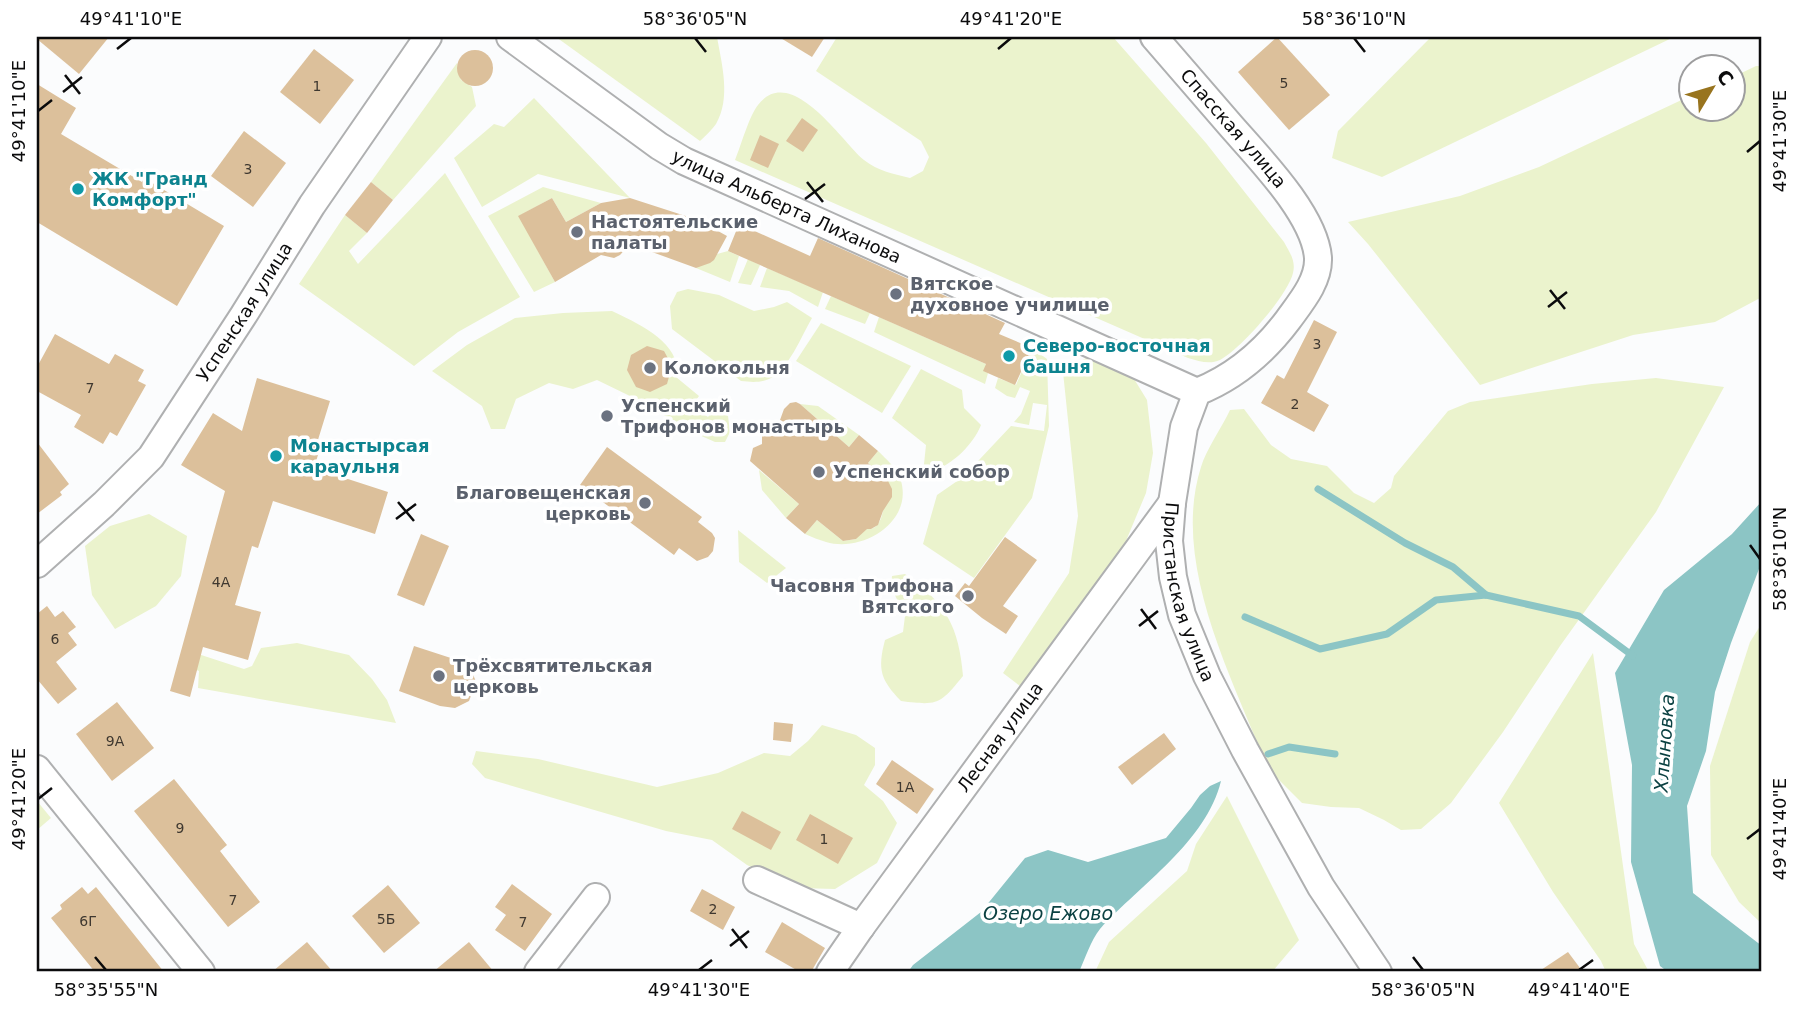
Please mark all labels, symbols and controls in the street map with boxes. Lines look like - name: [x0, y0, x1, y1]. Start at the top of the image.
- text: 49°41'10"E: [80, 8, 182, 29]
- text: 58°36'05"N: [643, 8, 747, 29]
- text: 49°41'20"E: [960, 8, 1062, 29]
- text: 58°36'10"N: [1302, 8, 1406, 29]
- north arrow: [1676, 52, 1746, 122]
- text: 49°41'10"E: [8, 60, 29, 162]
- street label: Спасская улица: [1176, 64, 1291, 192]
- text: С: [1712, 65, 1738, 90]
- house number: 5: [1280, 75, 1288, 91]
- house number: 1: [313, 78, 321, 94]
- text: 49°41'30"E: [1769, 90, 1790, 192]
- street label: улица Альберта Лиханова: [668, 145, 905, 267]
- house number: 3: [244, 161, 252, 177]
- place label: ЖК "Гранд Комфорт": [92, 168, 208, 210]
- marker: ЖК "Гранд Комфорт": [70, 181, 86, 197]
- place label: Настоятельские палаты: [591, 211, 758, 253]
- marker: Настоятельские палаты: [569, 224, 585, 240]
- street label: Успенская улица: [192, 238, 296, 385]
- place label: Вятское духовное училище: [910, 273, 1110, 315]
- marker: Вятское духовное училище: [888, 286, 904, 302]
- place label: Северо-восточная башня: [1023, 335, 1210, 377]
- house number: 3: [1313, 336, 1321, 352]
- marker: Северо-восточная башня: [1001, 348, 1017, 364]
- place label: Колокольня: [664, 357, 790, 378]
- marker: Колокольня: [642, 360, 658, 376]
- house number: 7: [86, 380, 94, 396]
- place label: Успенский Трифонов монастырь: [621, 395, 845, 437]
- house number: 2: [1291, 396, 1299, 412]
- marker: Успенский Трифонов монастырь: [599, 408, 615, 424]
- place label: Монастырсая караульня: [290, 435, 430, 477]
- marker: Монастырсая караульня: [268, 448, 284, 464]
- place label: Успенский собор: [833, 461, 1010, 482]
- marker: Успенский собор: [811, 464, 827, 480]
- place label: Благовещенская церковь: [455, 482, 631, 524]
- marker: Благовещенская церковь: [637, 495, 653, 511]
- street label: Пристанская улица: [1159, 501, 1219, 685]
- text: 58°36'10"N: [1769, 507, 1790, 611]
- house number: 4А: [212, 574, 231, 590]
- place label: Часовня Трифона Вятского: [770, 575, 954, 617]
- marker: Часовня Трифона Вятского: [960, 588, 976, 604]
- house number: 6: [51, 631, 60, 647]
- place label: Трёхсвятительская церковь: [453, 655, 652, 697]
- marker: Трёхсвятительская церковь: [431, 668, 447, 684]
- street label: Лесная улица: [953, 678, 1047, 796]
- water label: Хлыновка: [1650, 693, 1678, 794]
- house number: 9А: [106, 733, 125, 749]
- text: 49°41'20"E: [8, 748, 29, 850]
- text: 49°41'40"E: [1769, 778, 1790, 880]
- house number: 1А: [896, 779, 915, 795]
- house number: 9: [176, 820, 184, 836]
- house number: 1: [820, 831, 828, 847]
- house number: 7: [229, 892, 237, 908]
- house number: 2: [709, 901, 717, 917]
- water label: Озеро Ежово: [983, 902, 1113, 924]
- house number: 5Б: [377, 911, 395, 927]
- house number: 6Г: [79, 913, 97, 929]
- house number: 7: [519, 914, 527, 930]
- text: 58°35'55"N: [54, 979, 158, 1000]
- text: 49°41'30"E: [648, 979, 750, 1000]
- text: 58°36'05"N: [1371, 979, 1475, 1000]
- text: 49°41'40"E: [1528, 979, 1630, 1000]

